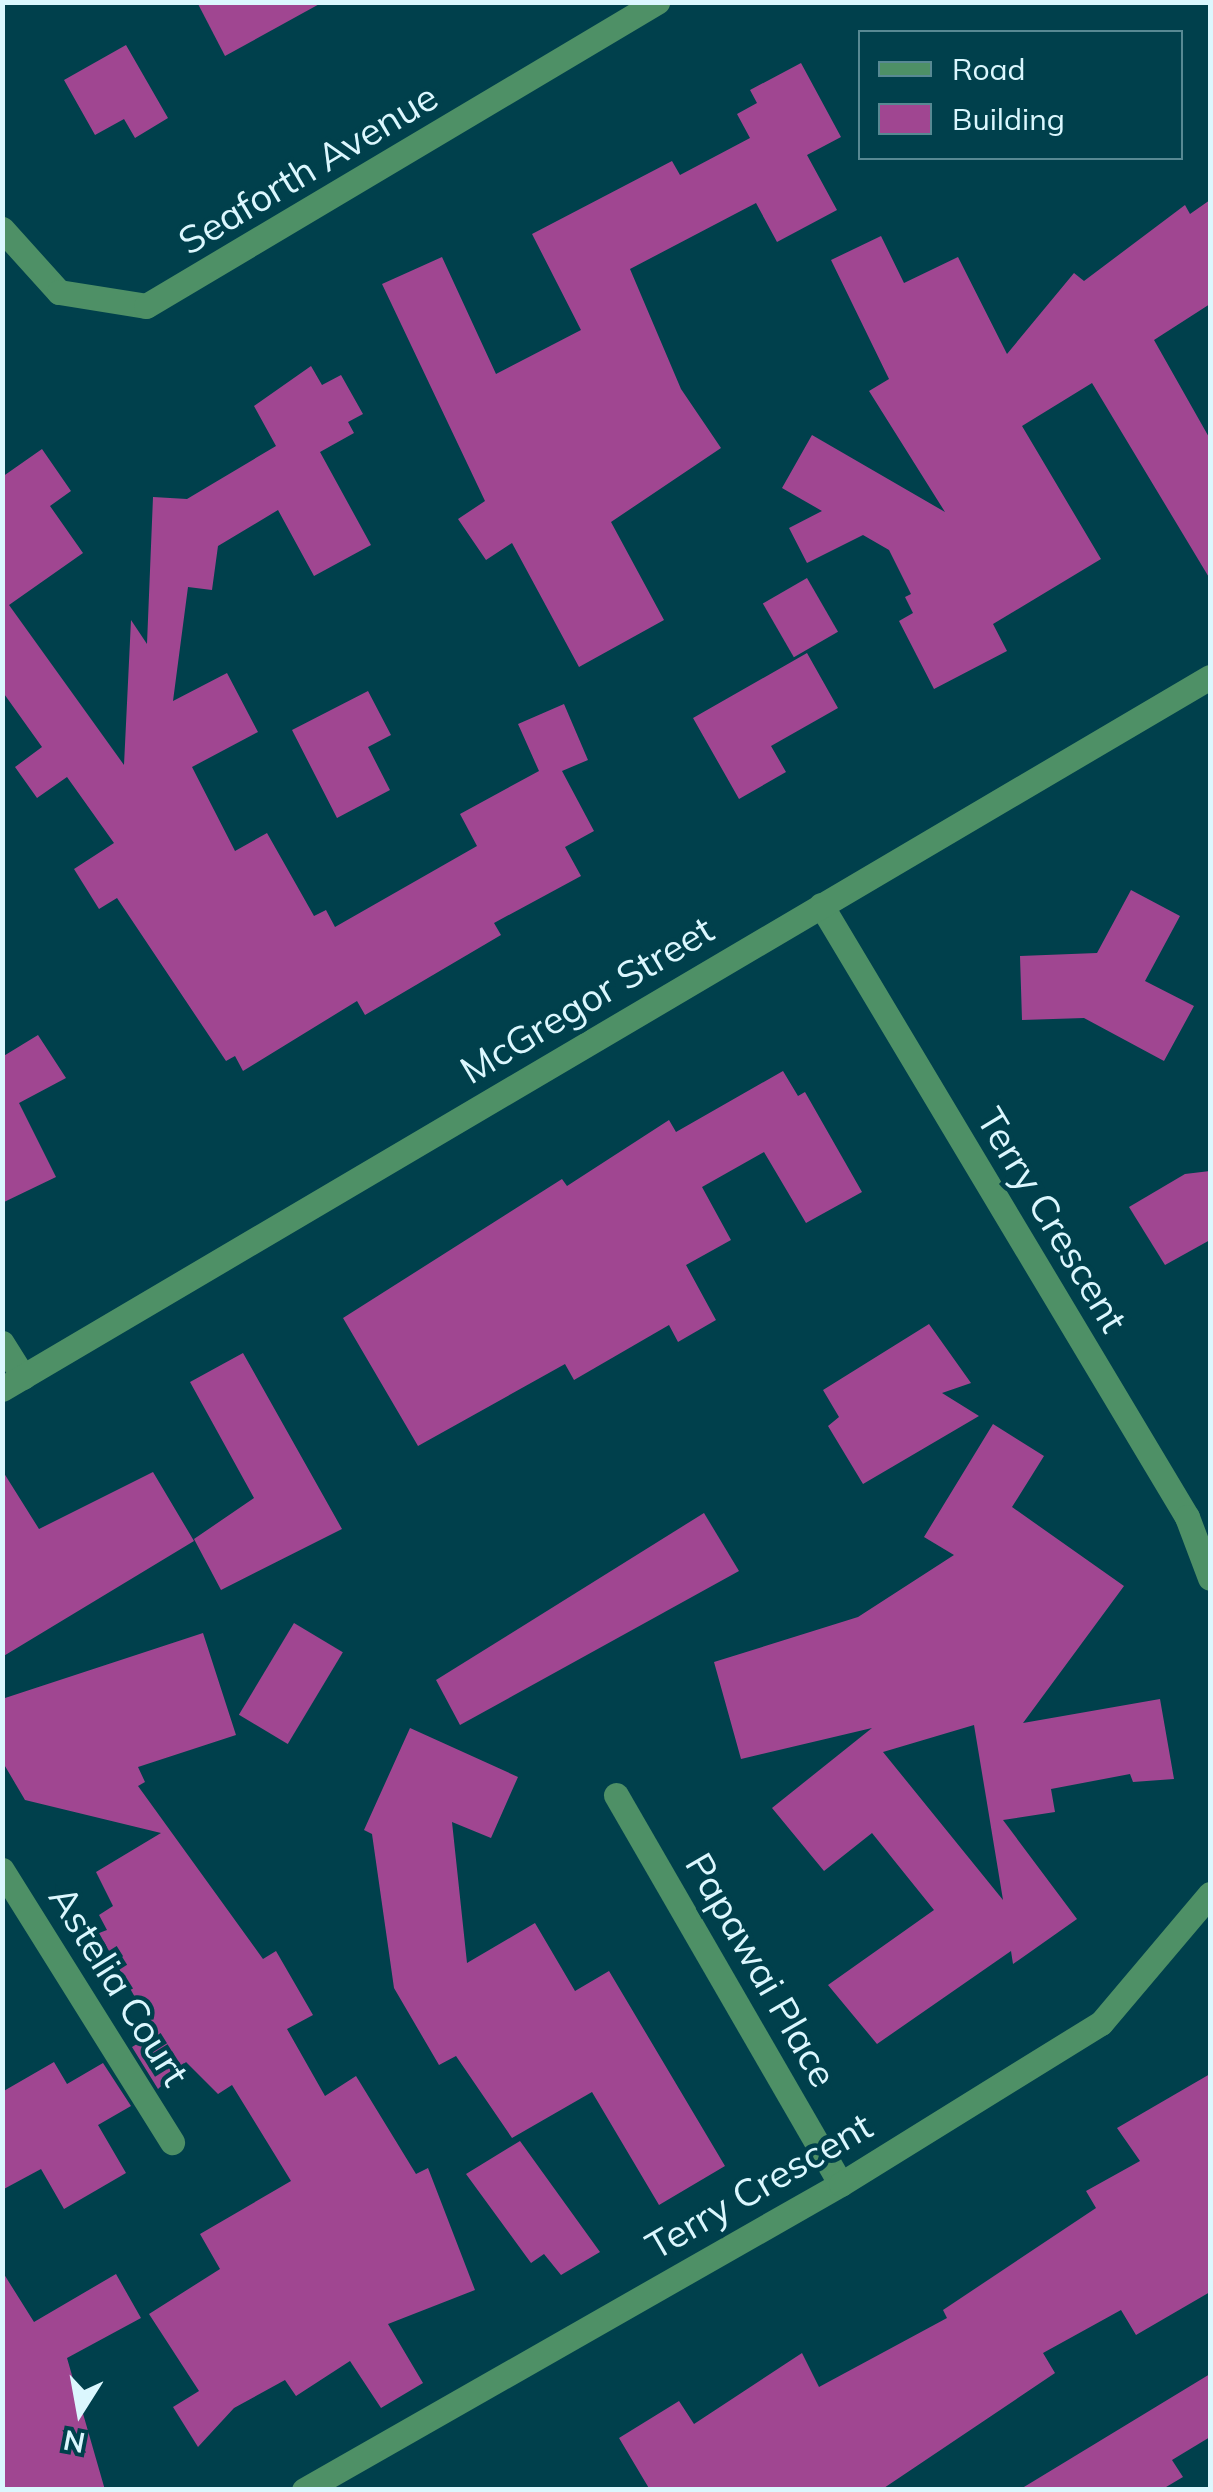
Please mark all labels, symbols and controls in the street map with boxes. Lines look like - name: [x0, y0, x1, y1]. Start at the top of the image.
- legend: [858, 30, 1183, 160]
- text: Road: [952, 50, 1026, 88]
- street label: Seaforth Avenue: [170, 74, 446, 264]
- text: Building: [952, 100, 1065, 138]
- street label: McGregor Street: [452, 907, 722, 1093]
- street label: Terry Crescent: [967, 1100, 1137, 1340]
- street label: Papawai Place: [676, 1845, 846, 2095]
- street label: Astelia Court: [39, 1878, 199, 2094]
- street label: Terry Crescent: [638, 2103, 880, 2269]
- north arrow: [30, 2362, 130, 2462]
- text: N: [60, 2423, 88, 2461]

